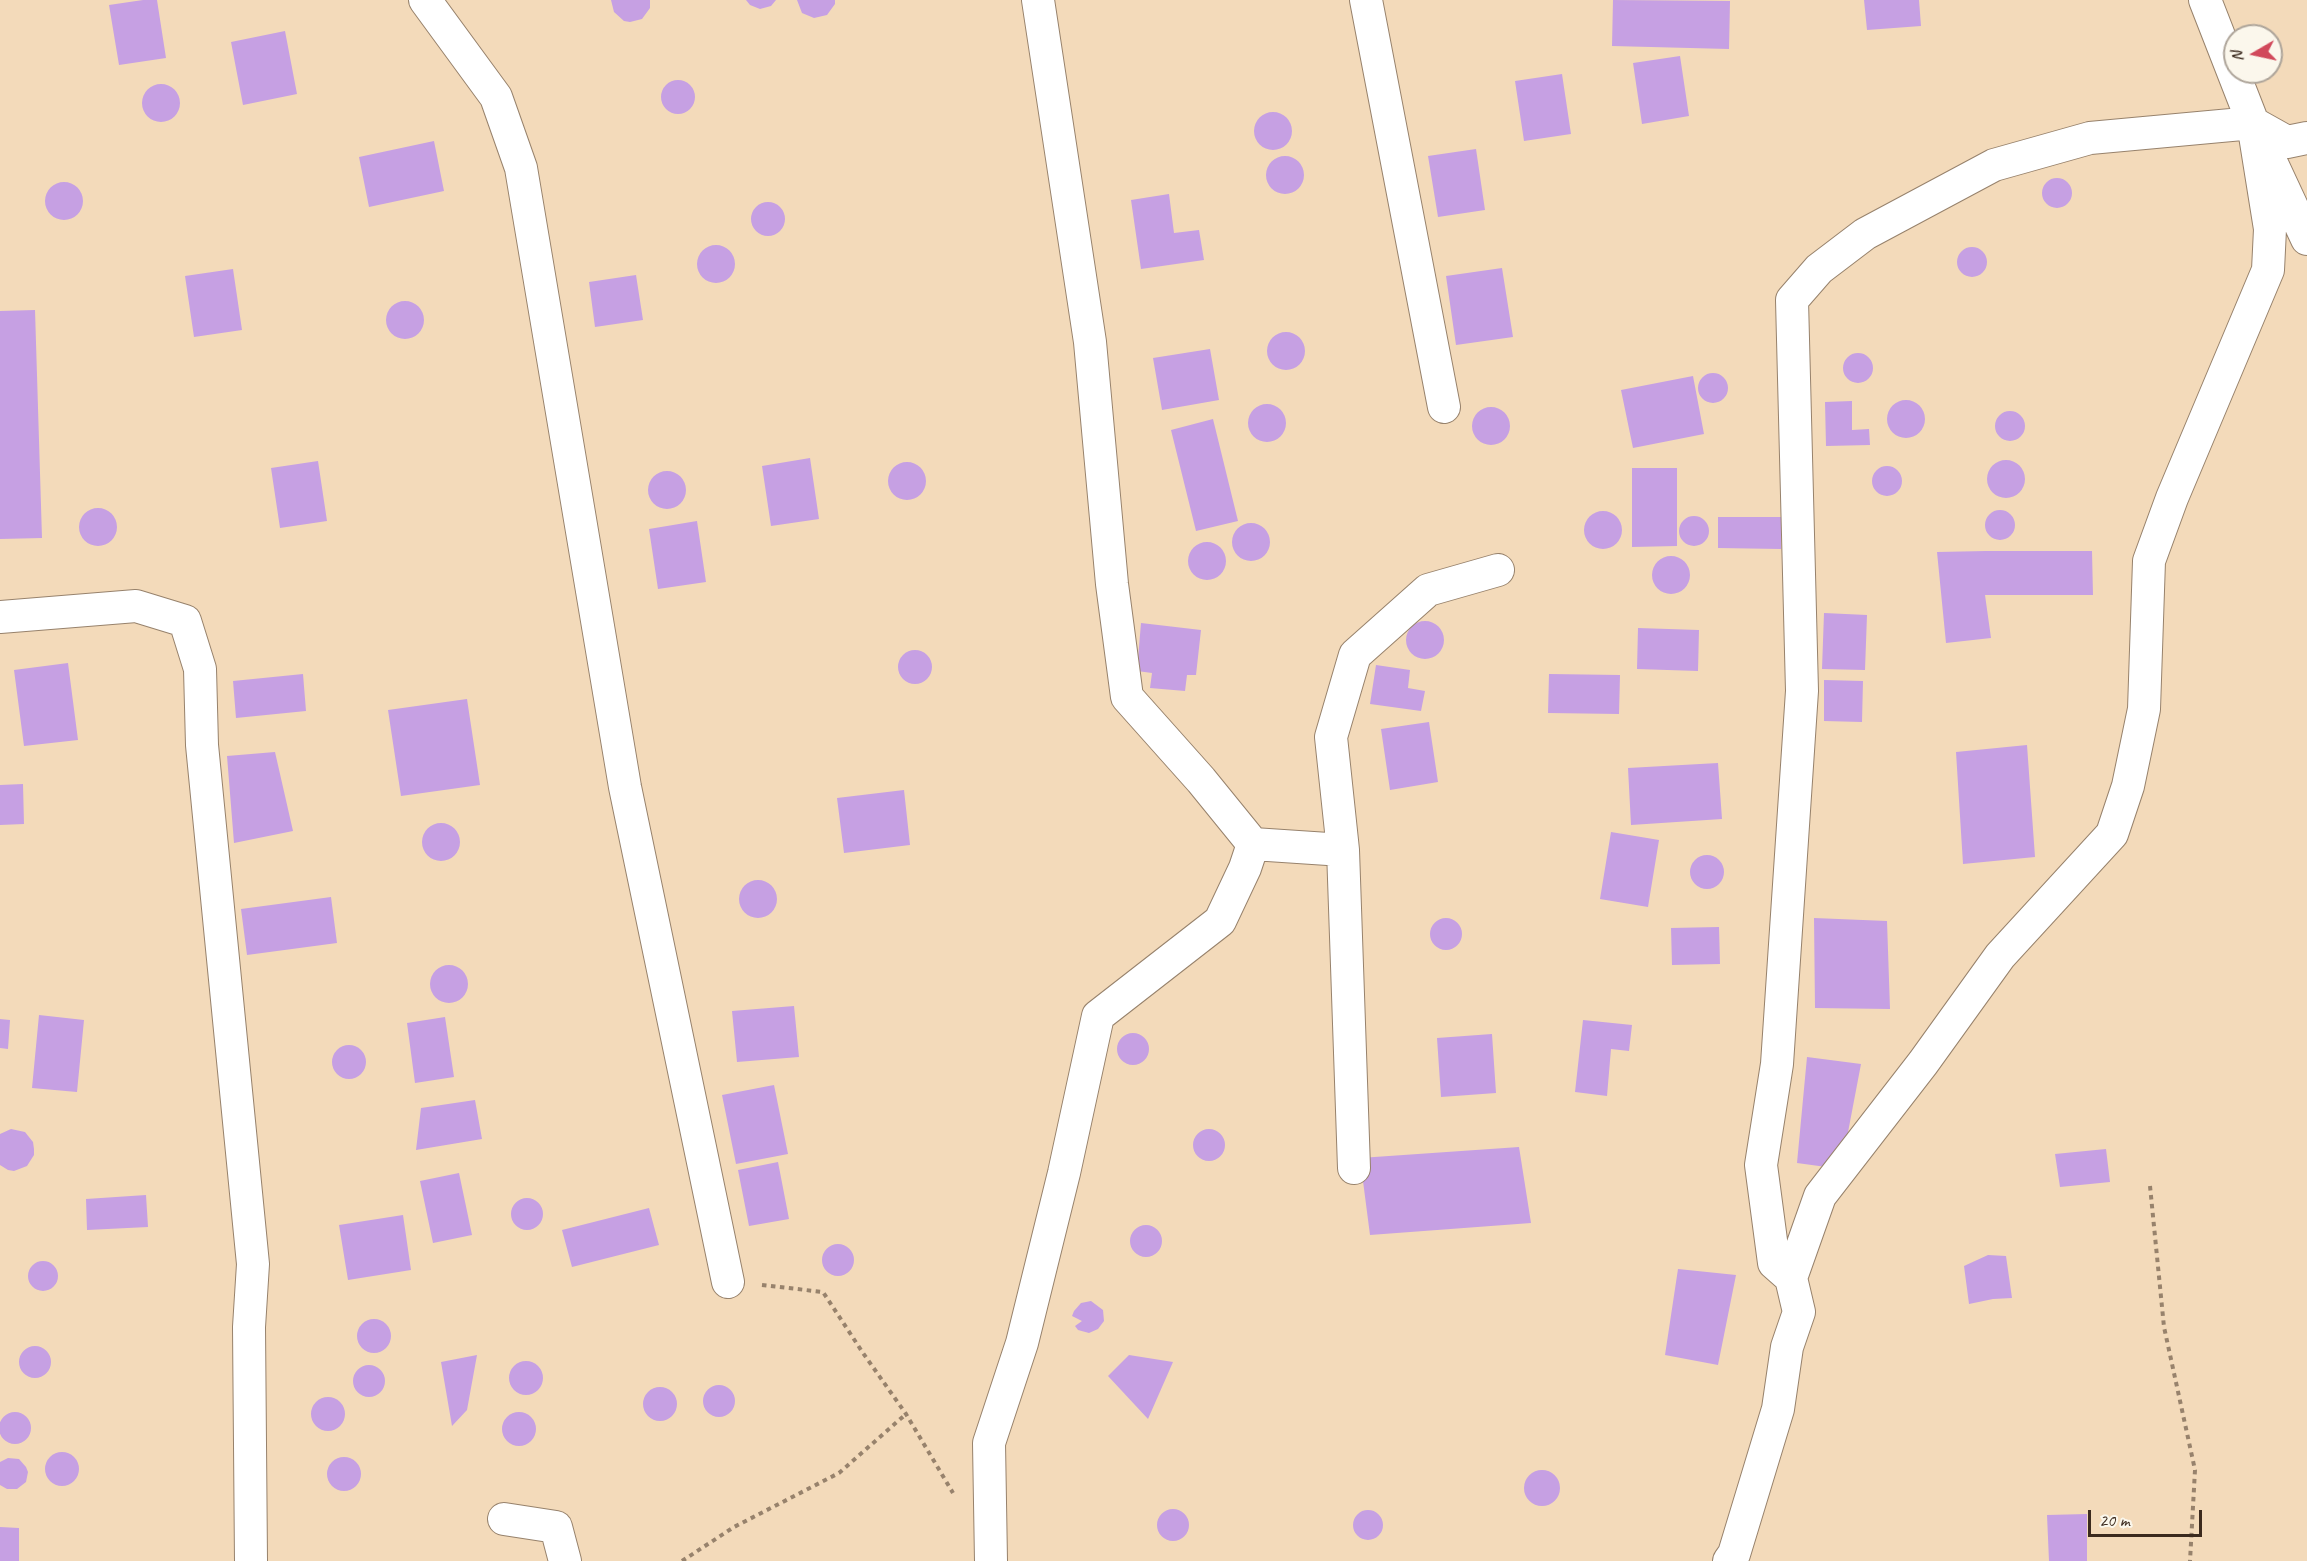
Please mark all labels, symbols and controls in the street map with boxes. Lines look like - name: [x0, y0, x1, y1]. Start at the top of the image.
- north arrow: [2223, 24, 2283, 84]
- text: N: [2227, 50, 2248, 63]
- scale bar: [2091, 1498, 2205, 1536]
- text: 20 m: [2099, 1509, 2130, 1531]

